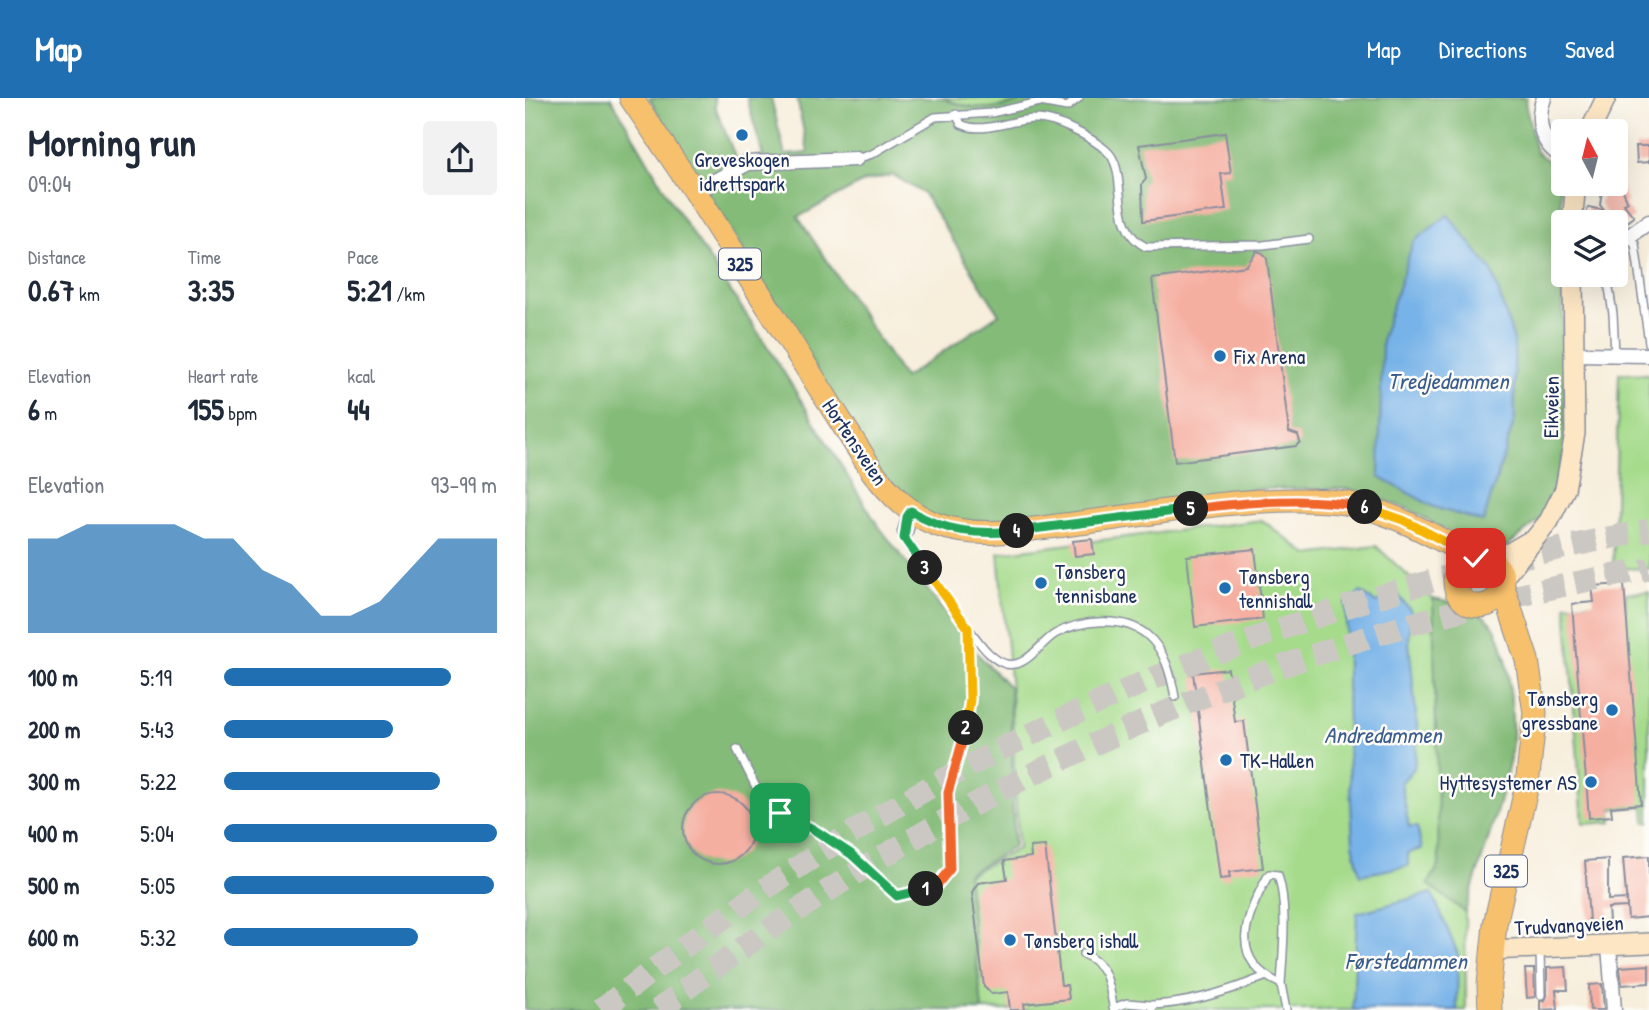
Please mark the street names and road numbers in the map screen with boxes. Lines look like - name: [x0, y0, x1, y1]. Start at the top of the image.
- road number: 325: [719, 248, 761, 280]
- street label: Eikveien: [1536, 376, 1566, 438]
- street label: Hortensveien: [815, 393, 895, 491]
- road number: 325: [1485, 856, 1527, 886]
- street label: Trudvangveien: [1514, 908, 1624, 942]

